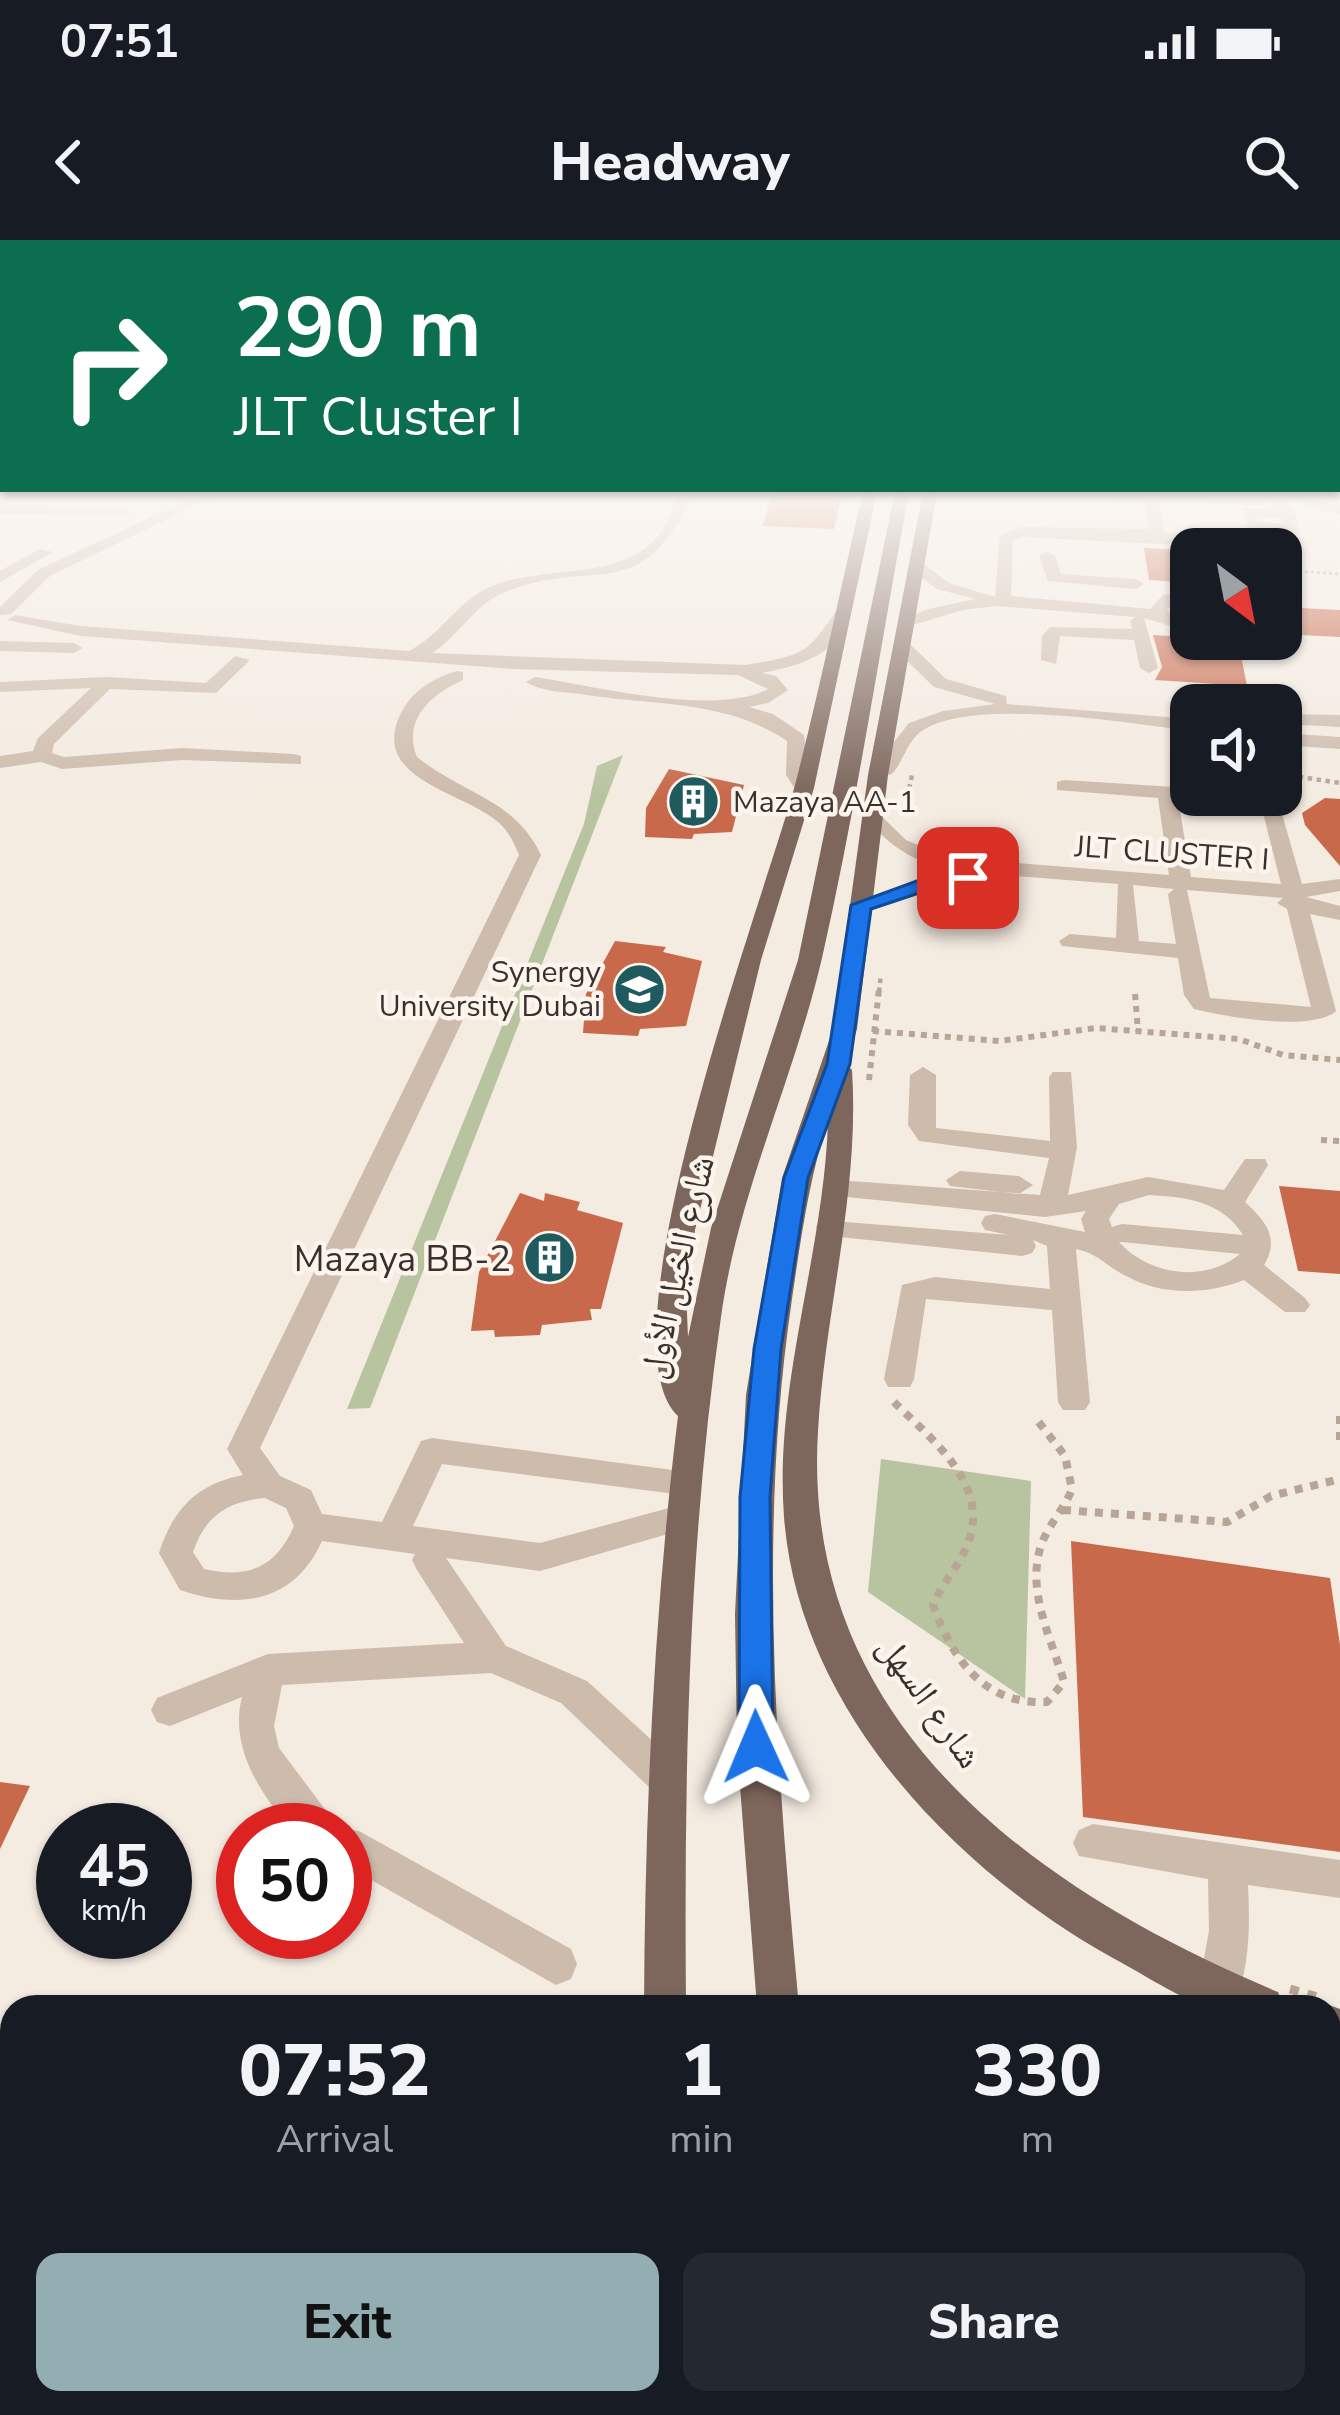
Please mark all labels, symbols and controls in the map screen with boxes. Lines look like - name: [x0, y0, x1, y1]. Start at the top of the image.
- text: 07:51: [60, 12, 179, 73]
- text: Headway: [550, 125, 790, 199]
- icon: back: [36, 129, 102, 195]
- icon: search: [1238, 129, 1304, 195]
- text: 290 m: [234, 271, 482, 386]
- icon: right: [36, 288, 192, 444]
- text: JLT Cluster I: [234, 380, 523, 454]
- north arrow: [1170, 528, 1302, 660]
- map controls: [1170, 528, 1302, 816]
- button: sound: [1170, 684, 1302, 816]
- building icon: Mazaya AA-1: [666, 774, 722, 830]
- place label: Mazaya AA-1: [733, 782, 917, 823]
- street label: JLT CLUSTER I: [1073, 826, 1270, 881]
- pin: [917, 827, 1019, 929]
- icon: arrive: [935, 845, 1001, 911]
- place label: Synergy University Dubai: [379, 952, 602, 1027]
- school or university icon: Synergy University Dubai: [612, 961, 668, 1017]
- street label: شارع الخيل الأول: [628, 1151, 727, 1383]
- building icon: Mazaya BB-2: [522, 1230, 578, 1286]
- place label: Mazaya BB-2: [294, 1235, 511, 1284]
- street label: شارع السهل: [866, 1625, 994, 1778]
- position arrow: [693, 1684, 819, 1810]
- speed limit sign: 50: [216, 1803, 372, 1959]
- text: 45: [78, 1825, 150, 1907]
- text: km/h: [81, 1890, 147, 1931]
- text: 07:52: [239, 2022, 430, 2120]
- text: 1: [680, 2022, 723, 2120]
- text: 330: [973, 2022, 1102, 2120]
- text: Arrival: [276, 2113, 393, 2166]
- text: min: [669, 2113, 734, 2166]
- text: m: [1021, 2113, 1054, 2166]
- button: Exit: [36, 2253, 659, 2391]
- button: Share: [683, 2253, 1305, 2391]

